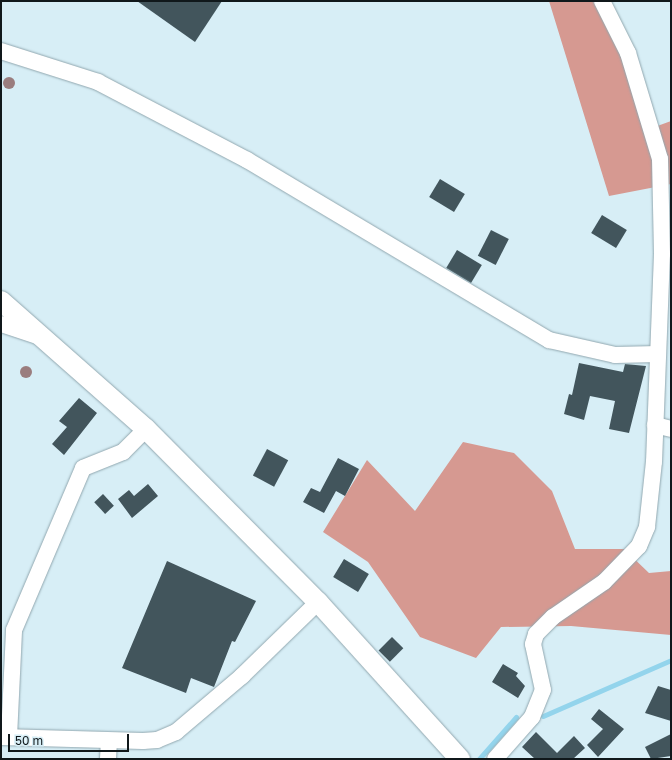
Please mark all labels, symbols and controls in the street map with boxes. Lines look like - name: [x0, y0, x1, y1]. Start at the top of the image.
- scale bar: [10, 726, 131, 752]
- text: 50 m: [15, 733, 43, 748]

